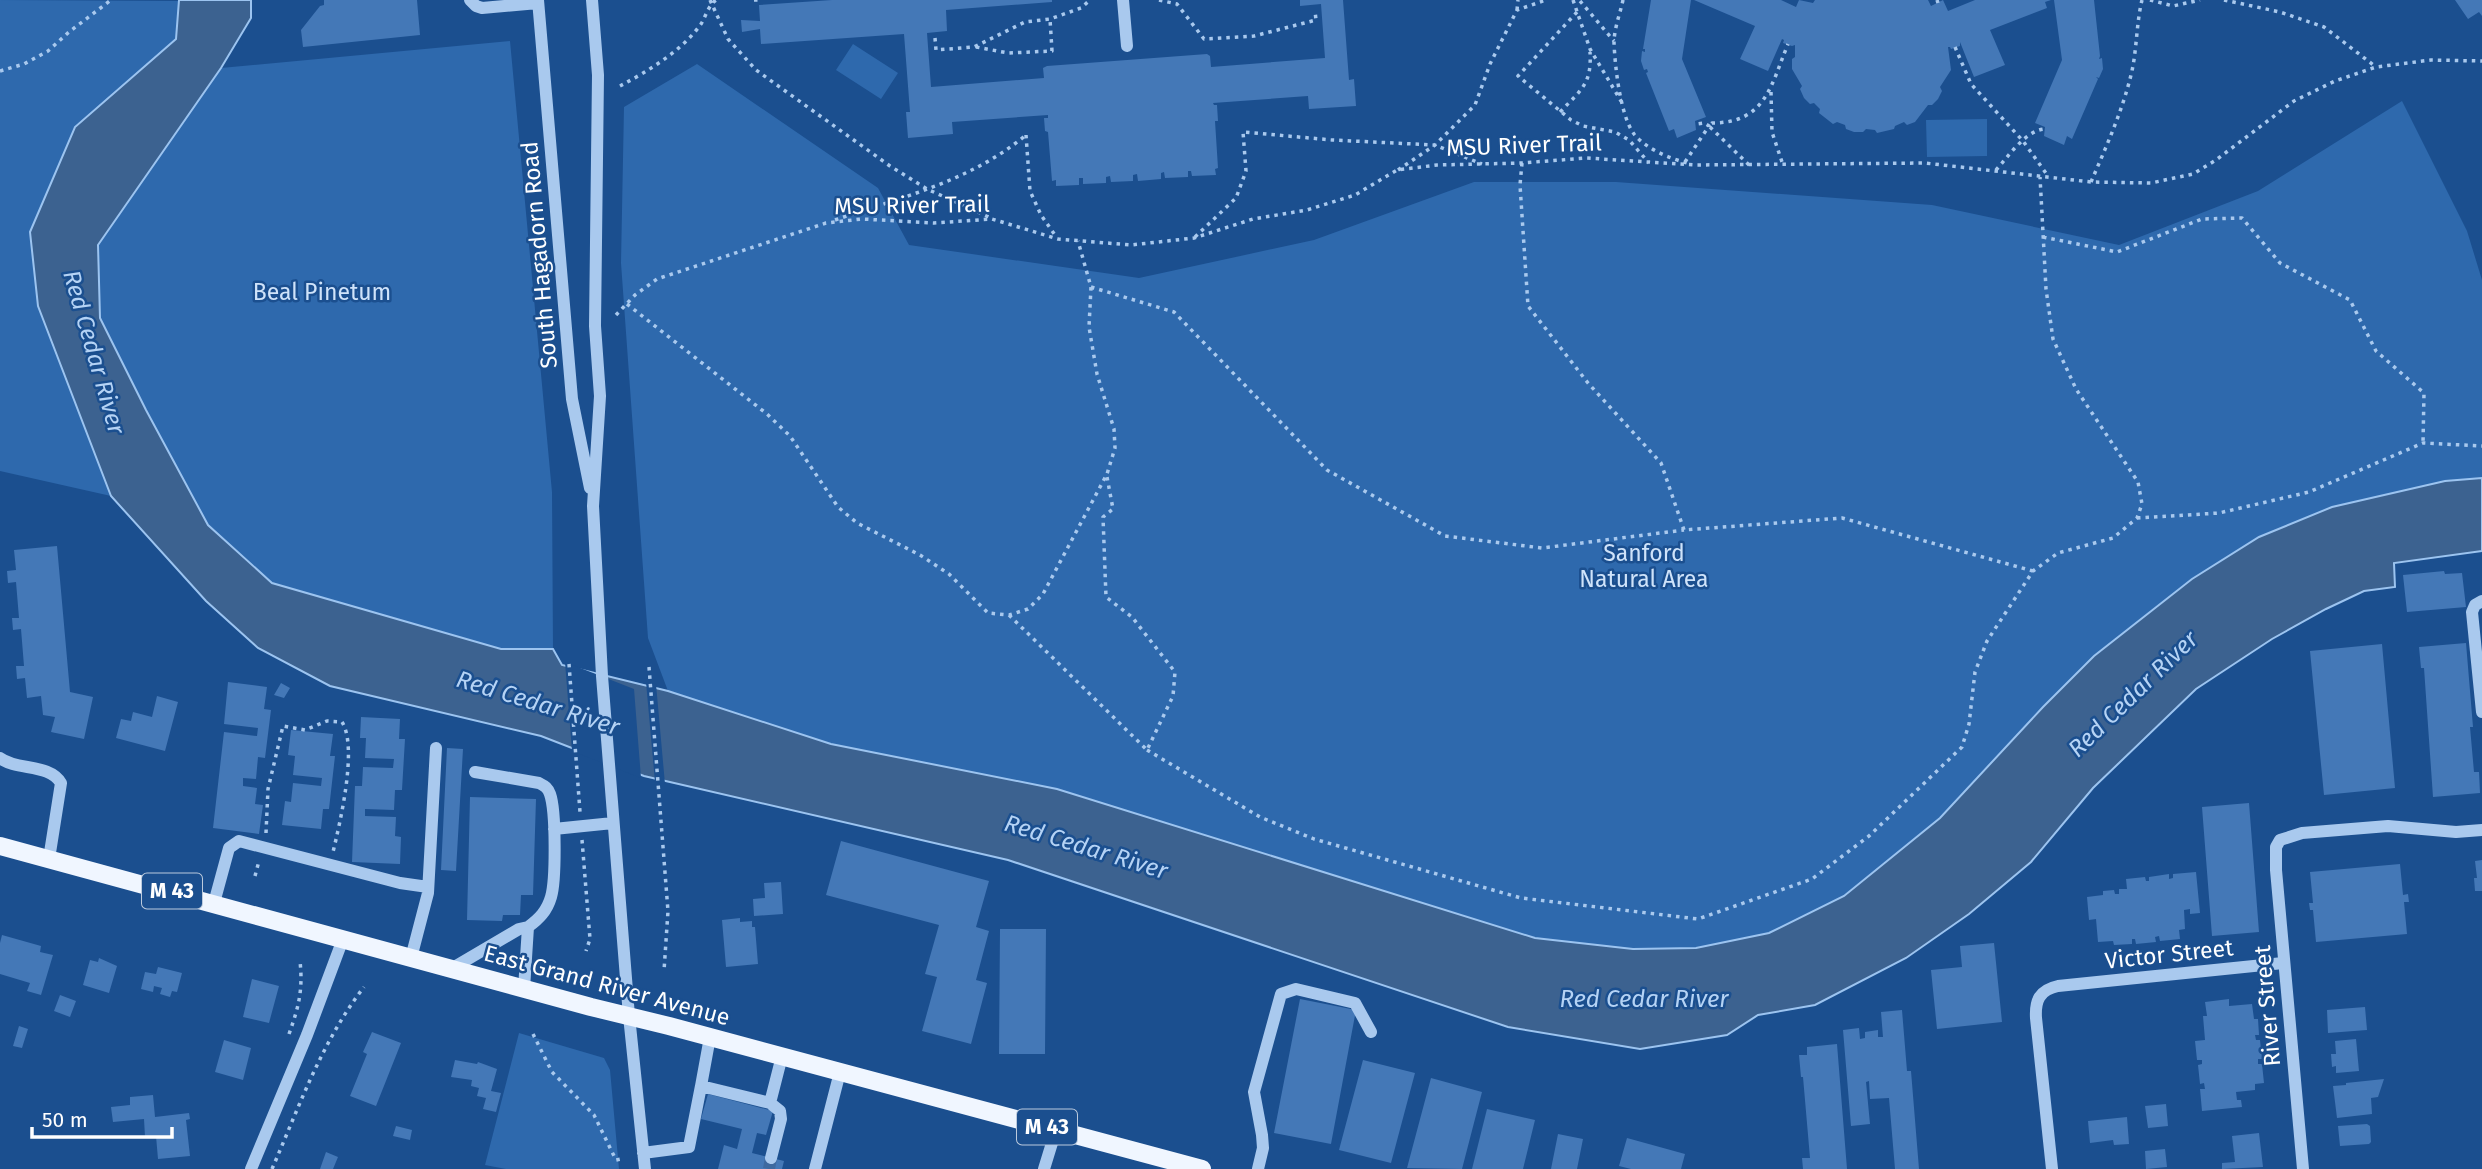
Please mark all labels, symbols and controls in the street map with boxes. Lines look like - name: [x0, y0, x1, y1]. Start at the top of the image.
- street label: MSU River Trail: [1446, 128, 1602, 162]
- street label: South Hagadorn Road: [515, 140, 563, 370]
- street label: MSU River Trail: [834, 190, 990, 220]
- water label: Red Cedar River: [57, 267, 131, 438]
- park label: Beal Pinetum: [253, 278, 391, 306]
- park label: Sanford Natural Area: [1579, 539, 1709, 593]
- water label: Red Cedar River: [2062, 625, 2204, 763]
- water label: Red Cedar River: [453, 665, 624, 741]
- water label: Red Cedar River: [1001, 809, 1172, 885]
- road number: M 43: [142, 874, 202, 908]
- street label: Victor Street: [2103, 933, 2235, 975]
- street label: East Grand River Avenue: [481, 939, 733, 1031]
- street label: River Street: [2248, 944, 2286, 1068]
- water label: Red Cedar River: [1559, 985, 1729, 1013]
- scale bar: [32, 1096, 172, 1140]
- text: 50 m: [42, 1107, 88, 1133]
- road number: M 43: [1017, 1110, 1077, 1144]

